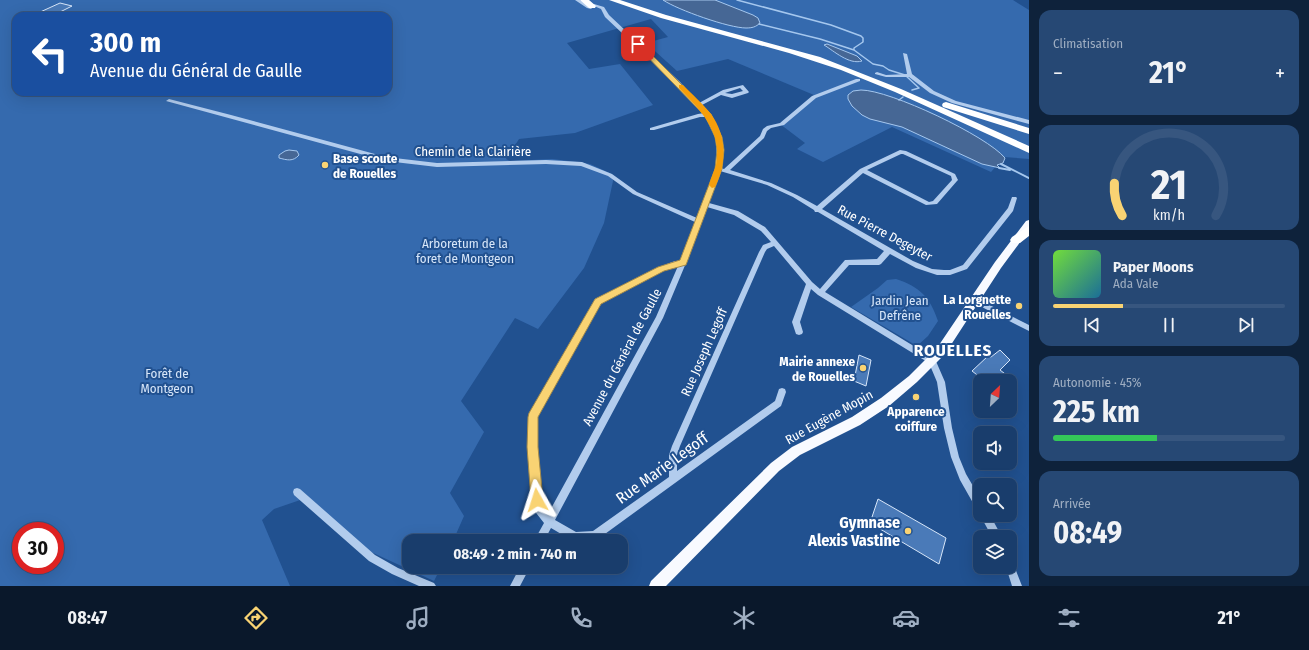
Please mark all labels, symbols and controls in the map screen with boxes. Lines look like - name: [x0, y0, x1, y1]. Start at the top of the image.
- text: 300 m: [90, 26, 161, 59]
- pin: [621, 27, 655, 61]
- icon: left: [24, 28, 76, 80]
- icon: arrive: [627, 33, 649, 55]
- text: Climatisation: [1053, 36, 1123, 51]
- text: 21°: [1149, 55, 1189, 91]
- text: Avenue du Général de Gaulle: [90, 60, 302, 82]
- text: −: [1053, 60, 1063, 87]
- text: +: [1275, 60, 1285, 87]
- street label: Chemin de la Clairière: [415, 144, 531, 159]
- place label: Base scoute de Rouelles: [333, 151, 398, 181]
- marker: Base scoute de Rouelles: [320, 160, 330, 170]
- text: 21: [1150, 160, 1187, 210]
- street label: Rue Pierre Degeyter: [835, 202, 935, 265]
- text: km/h: [1153, 206, 1185, 223]
- park label: Arboretum de la foret de Montgeon: [416, 236, 514, 266]
- text: Paper Moons: [1113, 258, 1194, 276]
- text: Ada Vale: [1113, 276, 1158, 291]
- street label: Avenue du Général de Gaulle: [579, 286, 665, 428]
- place label: La Lorgnette Rouelles: [943, 292, 1011, 322]
- park label: Jardin Jean Defrêne: [871, 293, 929, 323]
- marker: La Lorgnette Rouelles: [1014, 301, 1024, 311]
- street label: Rue Joseph Legoff: [678, 305, 731, 399]
- icon: previous: [1081, 314, 1103, 336]
- icon: pause: [1158, 314, 1180, 336]
- icon: next: [1235, 314, 1257, 336]
- district label: ROUELLES: [914, 340, 992, 361]
- place label: Mairie annexe de Rouelles: [779, 354, 855, 384]
- marker: Mairie annexe de Rouelles: [858, 363, 868, 373]
- park label: Forêt de Montgeon: [140, 366, 194, 396]
- north arrow: [973, 374, 1017, 418]
- map controls: [973, 374, 1017, 574]
- text: Autonomie · 45%: [1053, 375, 1141, 390]
- street label: Rue Eugène Mopin: [783, 387, 875, 447]
- marker: Apparence coiffure: [911, 392, 921, 402]
- text: 225 km: [1053, 394, 1140, 430]
- place label: Apparence coiffure: [886, 404, 945, 434]
- button: sound: [973, 426, 1017, 470]
- street label: Rue Marie Legoff: [612, 428, 713, 508]
- button: search: [973, 478, 1017, 522]
- position arrow: [516, 479, 558, 521]
- text: Arrivée: [1053, 496, 1091, 511]
- place label: Gymnase Alexis Vastine: [807, 513, 900, 550]
- text: 08:49: [1053, 515, 1122, 551]
- speed limit sign: 30: [12, 522, 64, 574]
- marker: Gymnase Alexis Vastine: [903, 526, 913, 536]
- button: layers: [973, 530, 1017, 574]
- text: 08:49 · 2 min · 740 m: [453, 545, 577, 563]
- icon: directions: [242, 604, 270, 632]
- icon: music: [404, 604, 432, 632]
- icon: phone: [567, 604, 595, 632]
- icon: climate: [730, 604, 758, 632]
- icon: car: [892, 604, 920, 632]
- icon: filters: [1055, 604, 1083, 632]
- text: 08:47: [67, 607, 107, 629]
- text: 21°: [1218, 607, 1242, 629]

